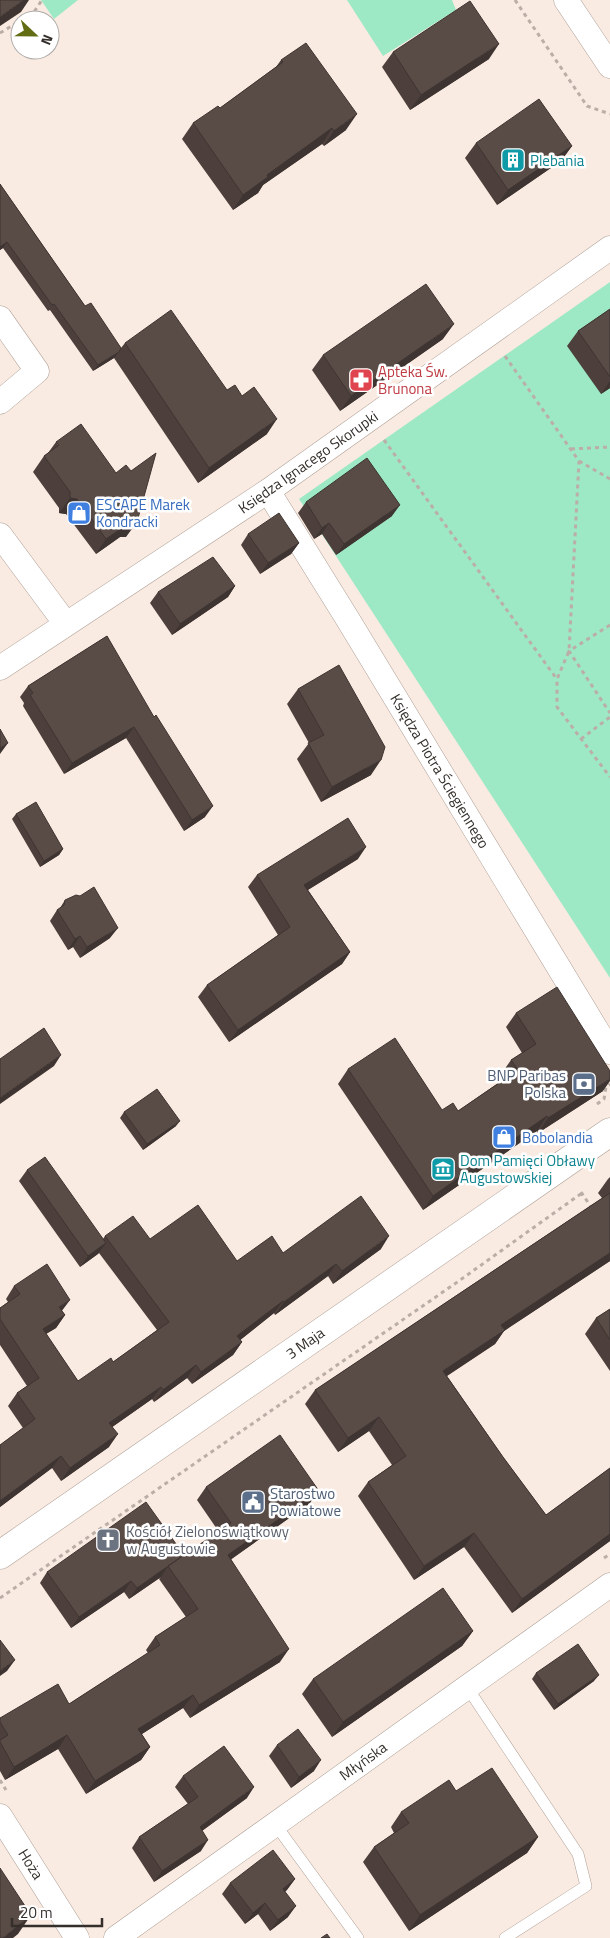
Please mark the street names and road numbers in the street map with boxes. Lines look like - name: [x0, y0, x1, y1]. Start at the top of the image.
- street label: Księdza Ignacego Skorupki: [233, 405, 383, 519]
- street label: Księdza Piotra Ściegiennego: [385, 689, 495, 853]
- street label: 3 Maja: [281, 1321, 329, 1365]
- street label: Młyńska: [334, 1735, 392, 1786]
- street label: Hoża: [13, 1844, 50, 1884]

